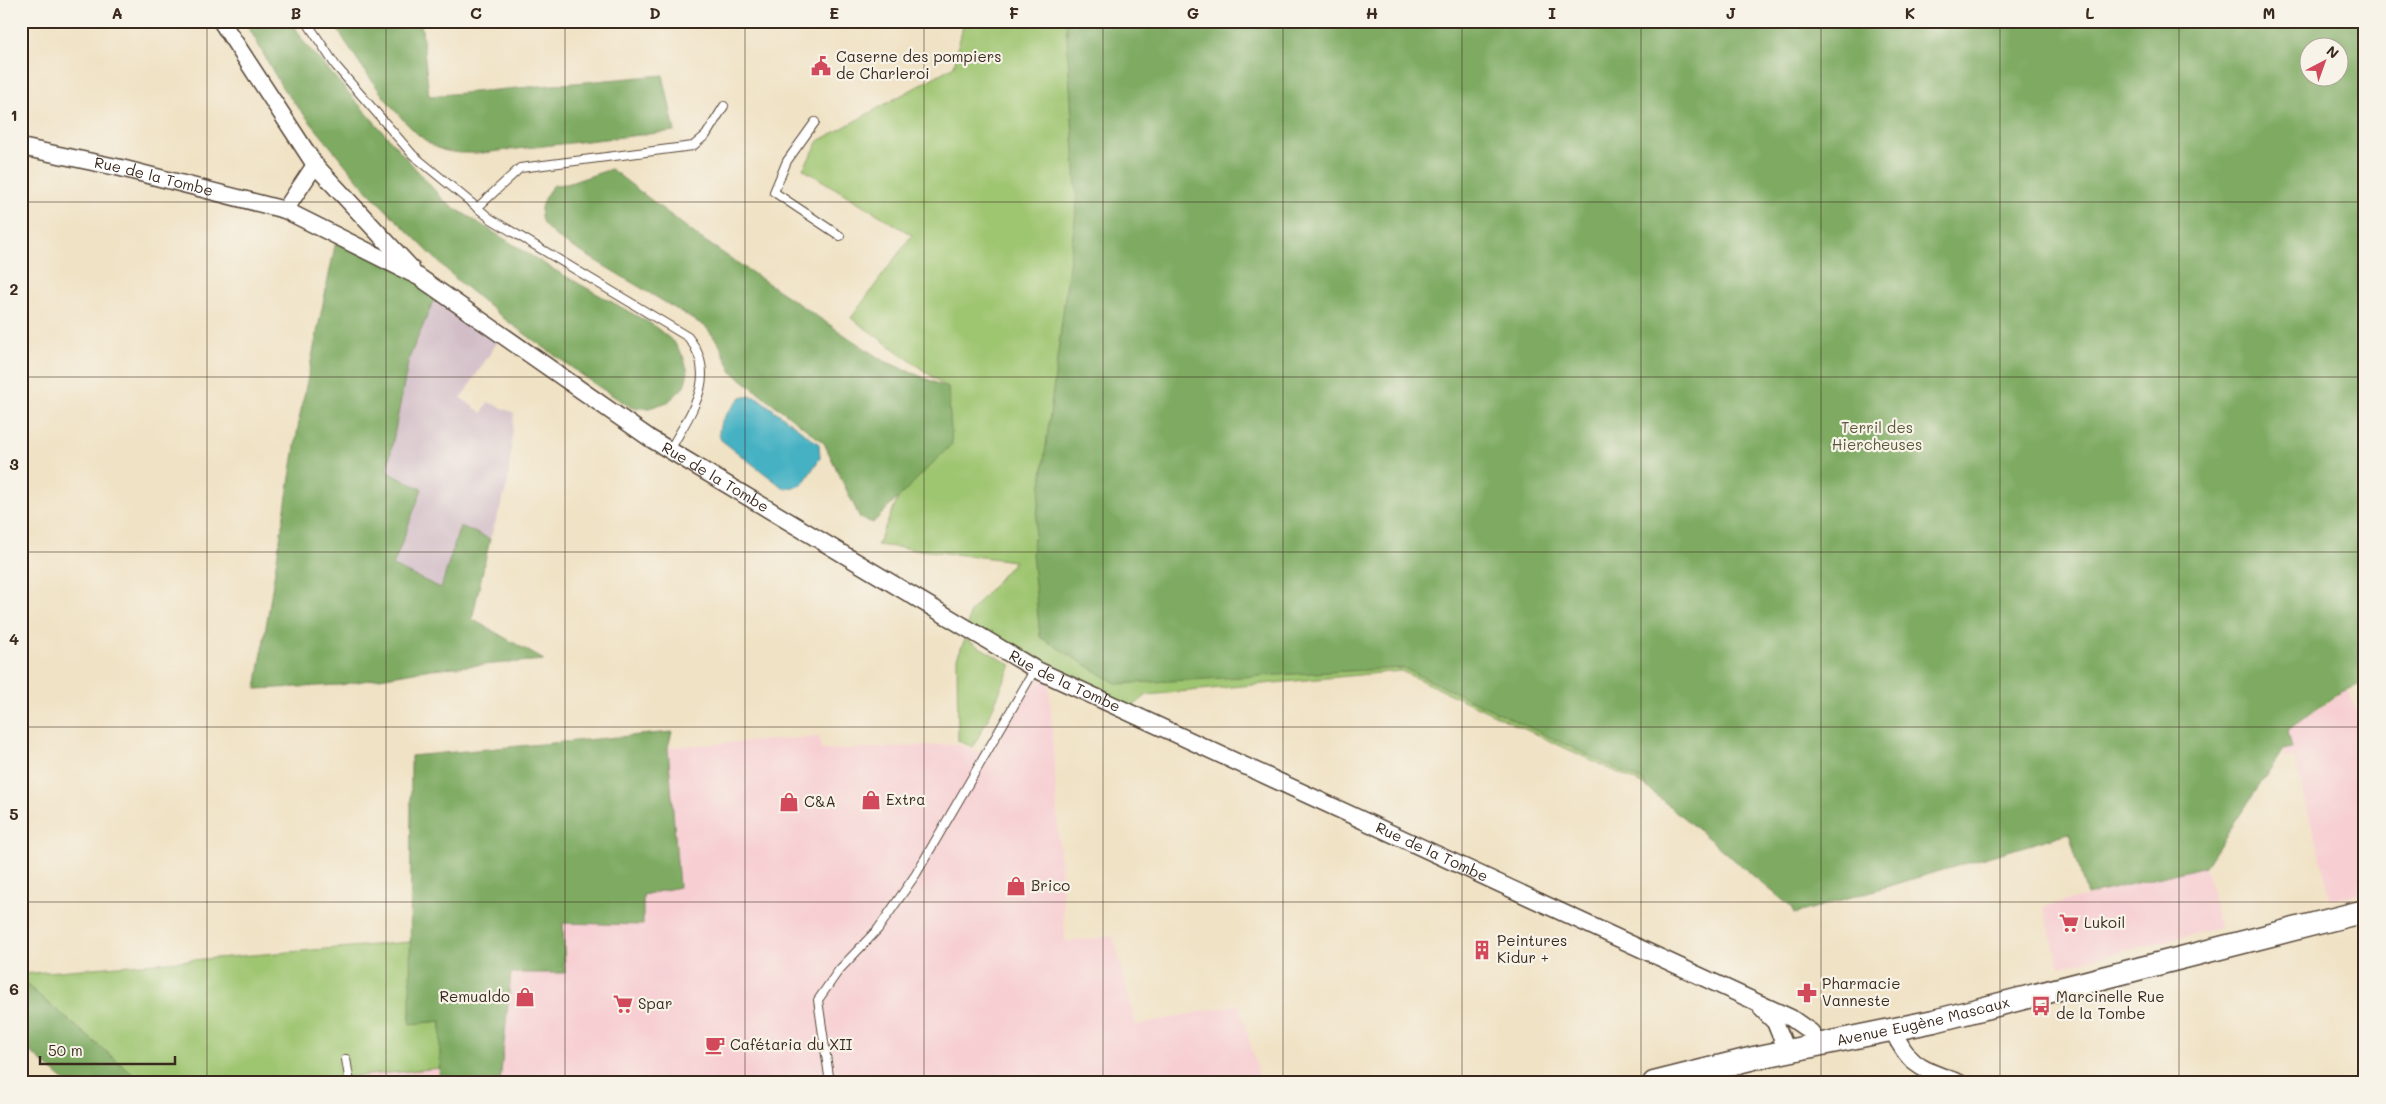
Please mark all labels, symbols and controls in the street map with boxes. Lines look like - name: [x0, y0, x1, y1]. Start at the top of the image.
- text: A: [111, 2, 123, 23]
- text: B: [291, 2, 301, 23]
- text: C: [470, 2, 482, 23]
- text: D: [649, 2, 661, 23]
- text: E: [829, 2, 839, 23]
- text: F: [1009, 2, 1019, 23]
- text: G: [1187, 2, 1199, 23]
- text: H: [1366, 2, 1378, 23]
- text: I: [1548, 2, 1556, 23]
- text: J: [1726, 2, 1736, 23]
- text: K: [1905, 2, 1915, 23]
- text: L: [2085, 2, 2095, 23]
- text: M: [2263, 2, 2275, 23]
- north arrow: [2298, 38, 2348, 88]
- text: N: [2323, 41, 2343, 62]
- place label: Caserne des pompiers de Charleroi: [836, 46, 1002, 83]
- public building icon: Caserne des pompiers de Charleroi: [810, 55, 832, 77]
- text: 1: [10, 104, 18, 125]
- street label: Rue de la Tombe: [93, 152, 215, 200]
- text: 2: [10, 278, 19, 299]
- park label: Terril des Hiercheuses: [1832, 417, 1922, 454]
- street label: Rue de la Tombe: [658, 437, 773, 516]
- text: 3: [9, 453, 19, 474]
- text: 4: [9, 628, 19, 649]
- street label: Rue de la Tombe: [1006, 645, 1124, 716]
- shop icon: Extra: [860, 789, 882, 811]
- place label: Extra: [886, 789, 926, 809]
- shop icon: C&A: [778, 791, 800, 813]
- place label: C&A: [804, 791, 836, 811]
- text: 5: [9, 803, 19, 824]
- street label: Rue de la Tombe: [1373, 817, 1492, 886]
- shop icon: Brico: [1005, 875, 1027, 897]
- place label: Brico: [1031, 875, 1070, 895]
- supermarket icon: Lukoil: [2058, 912, 2080, 934]
- place label: Lukoil: [2084, 912, 2125, 932]
- place label: Peintures Kidur +: [1497, 930, 1567, 967]
- building icon: Peintures Kidur +: [1471, 939, 1493, 961]
- place label: Pharmacie Vanneste: [1822, 973, 1901, 1010]
- text: 6: [9, 978, 19, 999]
- pharmacy icon: Pharmacie Vanneste: [1796, 982, 1818, 1004]
- place label: Remualdo: [439, 986, 510, 1006]
- shop icon: Remualdo: [514, 986, 536, 1008]
- place label: Marcinelle Rue de la Tombe: [2056, 986, 2165, 1023]
- street label: Avenue Eugène Mascaux: [1835, 991, 2012, 1050]
- supermarket icon: Spar: [612, 993, 634, 1015]
- place label: Spar: [638, 993, 673, 1013]
- bus stop icon: Marcinelle Rue de la Tombe: [2030, 995, 2052, 1017]
- scale bar: [40, 1034, 175, 1066]
- cafe icon: Cafétaria du XII: [704, 1034, 726, 1056]
- place label: Cafétaria du XII: [730, 1034, 853, 1054]
- text: 50 m: [48, 1040, 83, 1060]

